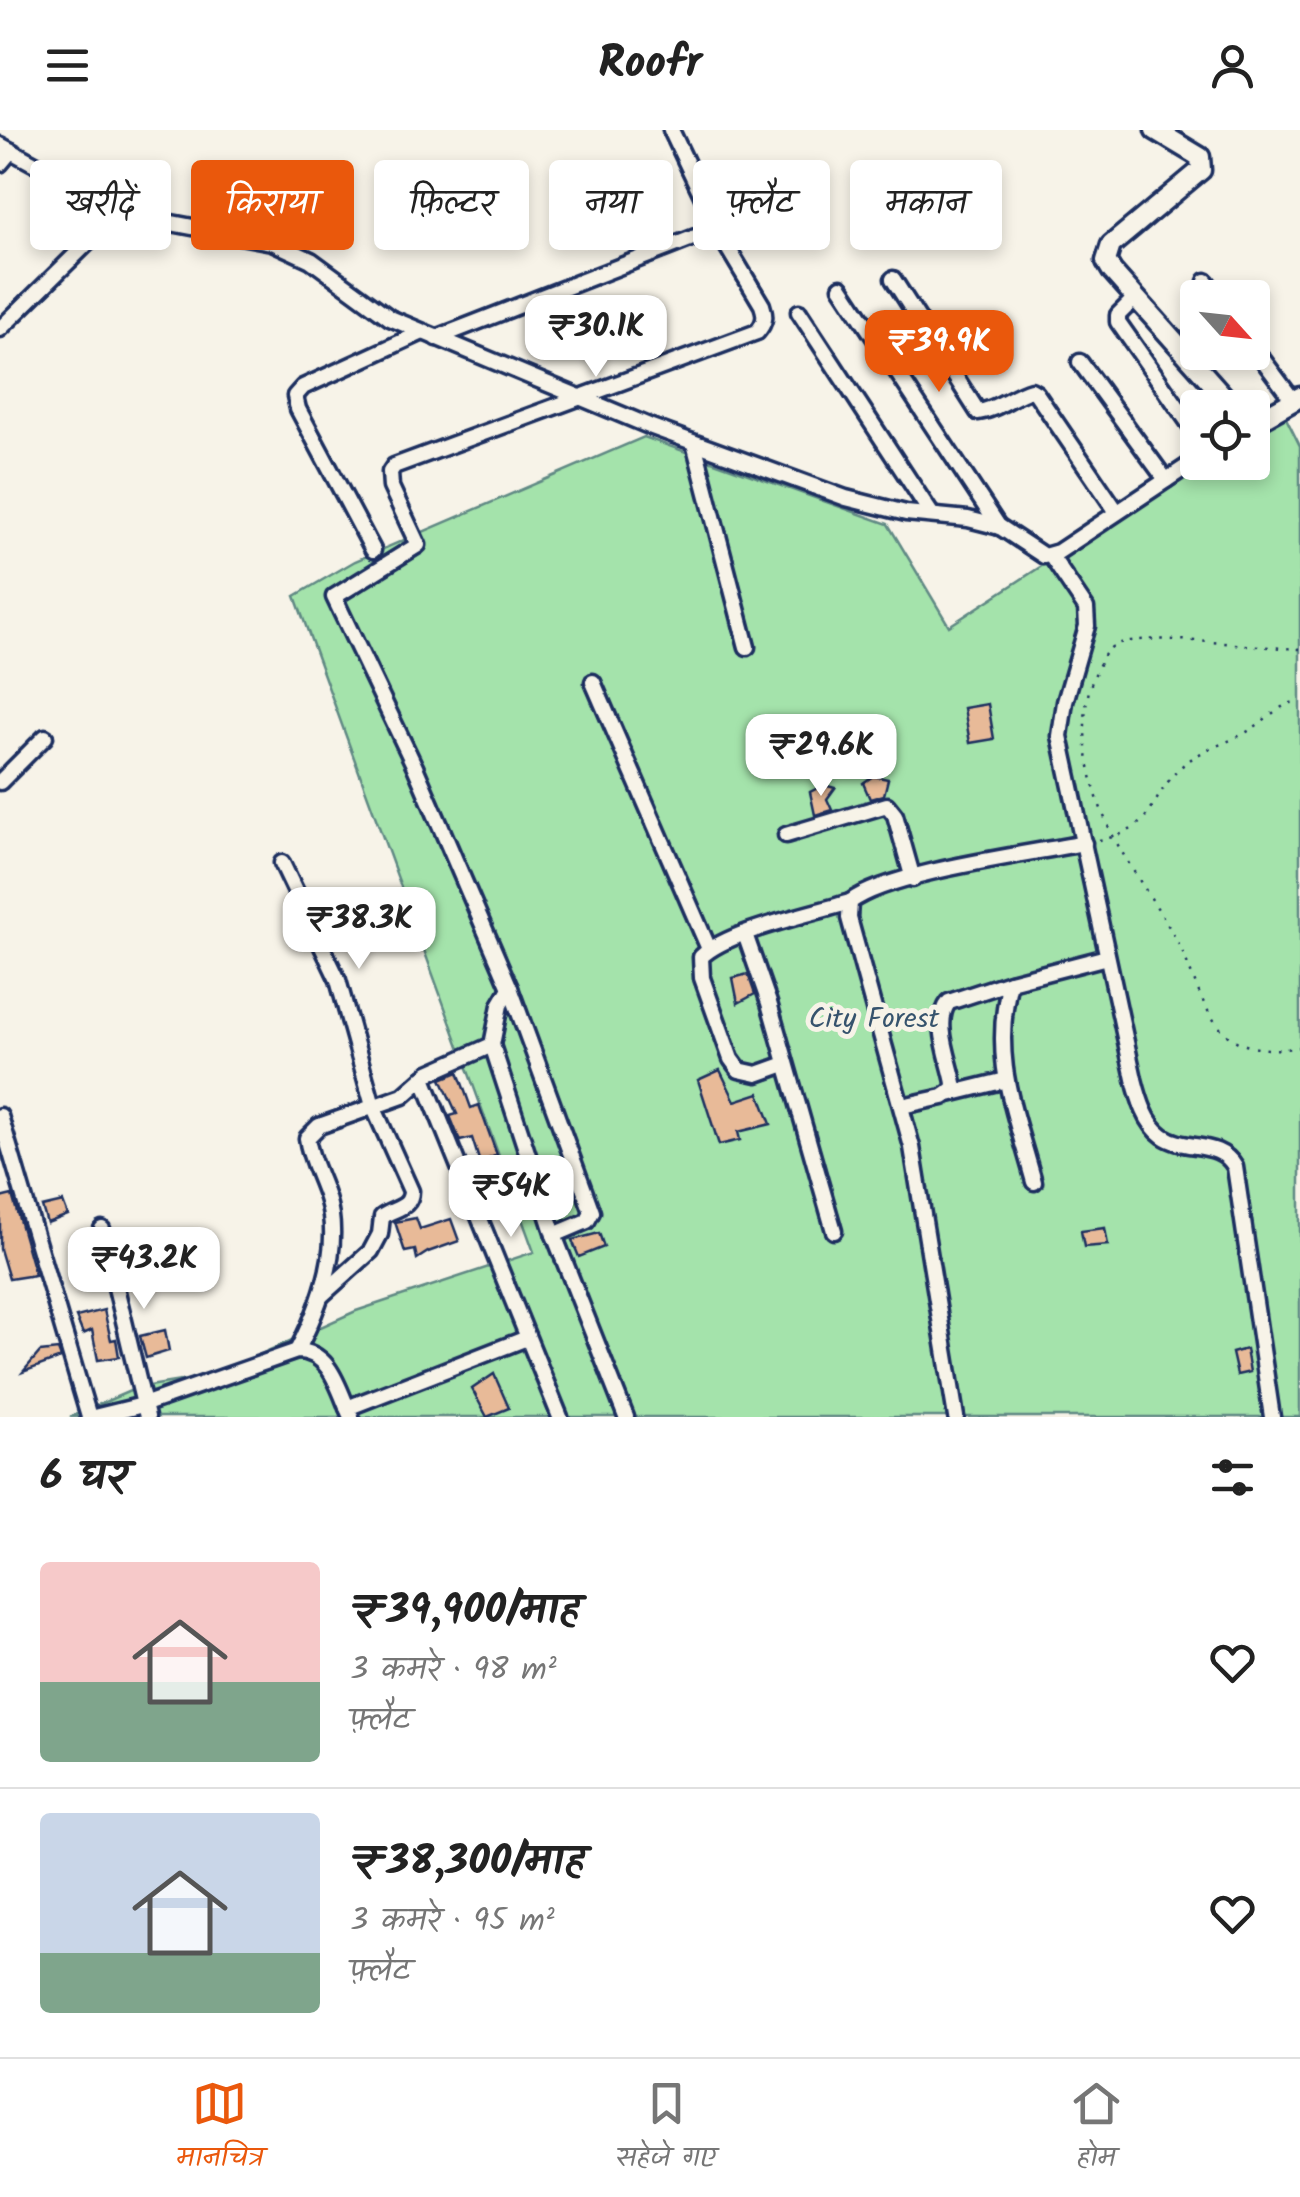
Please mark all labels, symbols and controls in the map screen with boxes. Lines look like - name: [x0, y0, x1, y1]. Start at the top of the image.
- text: Roofr: [598, 29, 702, 101]
- icon: menu: [40, 38, 95, 93]
- icon: person: [1205, 38, 1260, 93]
- chip: खरीदें: [30, 160, 171, 250]
- chip: किराया: [191, 160, 354, 250]
- chip: फ़िल्टर: [374, 160, 529, 250]
- chip: नया: [549, 160, 673, 250]
- chip: फ़्लैट: [693, 160, 830, 250]
- chip: मकान: [850, 160, 1002, 250]
- north arrow: [1180, 280, 1270, 370]
- map controls: [1180, 280, 1270, 480]
- pin: ₹30.1K: [515, 295, 677, 380]
- text: ₹30.1K: [547, 302, 645, 353]
- pin: ₹39.9K: [858, 310, 1020, 395]
- text: ₹39.9K: [887, 317, 991, 368]
- button: locate: [1180, 390, 1270, 480]
- pin: ₹29.6K: [740, 714, 902, 799]
- text: ₹29.6K: [768, 721, 874, 772]
- pin: ₹38.3K: [278, 887, 440, 972]
- text: ₹38.3K: [305, 894, 413, 945]
- park label: City Forest: [809, 997, 940, 1042]
- pin: ₹54K: [452, 1155, 570, 1240]
- text: ₹54K: [471, 1162, 551, 1213]
- pin: ₹43.2K: [63, 1227, 225, 1312]
- text: ₹43.2K: [90, 1234, 198, 1285]
- text: 6 घर: [40, 1444, 128, 1511]
- icon: filters: [1205, 1450, 1260, 1505]
- text: ₹39,900/माह: [350, 1578, 579, 1645]
- icon: home: [120, 1602, 240, 1722]
- icon: heart: [1205, 1635, 1260, 1690]
- text: 3 कमरे · 98 m²: [350, 1645, 557, 1696]
- text: फ़्लैट: [350, 1696, 411, 1747]
- text: ₹38,300/माह: [350, 1829, 584, 1896]
- icon: home: [120, 1853, 240, 1973]
- icon: heart: [1205, 1886, 1260, 1941]
- text: 3 कमरे · 95 m²: [350, 1896, 555, 1947]
- text: फ़्लैट: [350, 1947, 411, 1998]
- tab: मानचित्र: [176, 2076, 263, 2181]
- tab: सहेजे गए: [616, 2076, 716, 2181]
- tab: होम: [1069, 2076, 1124, 2181]

